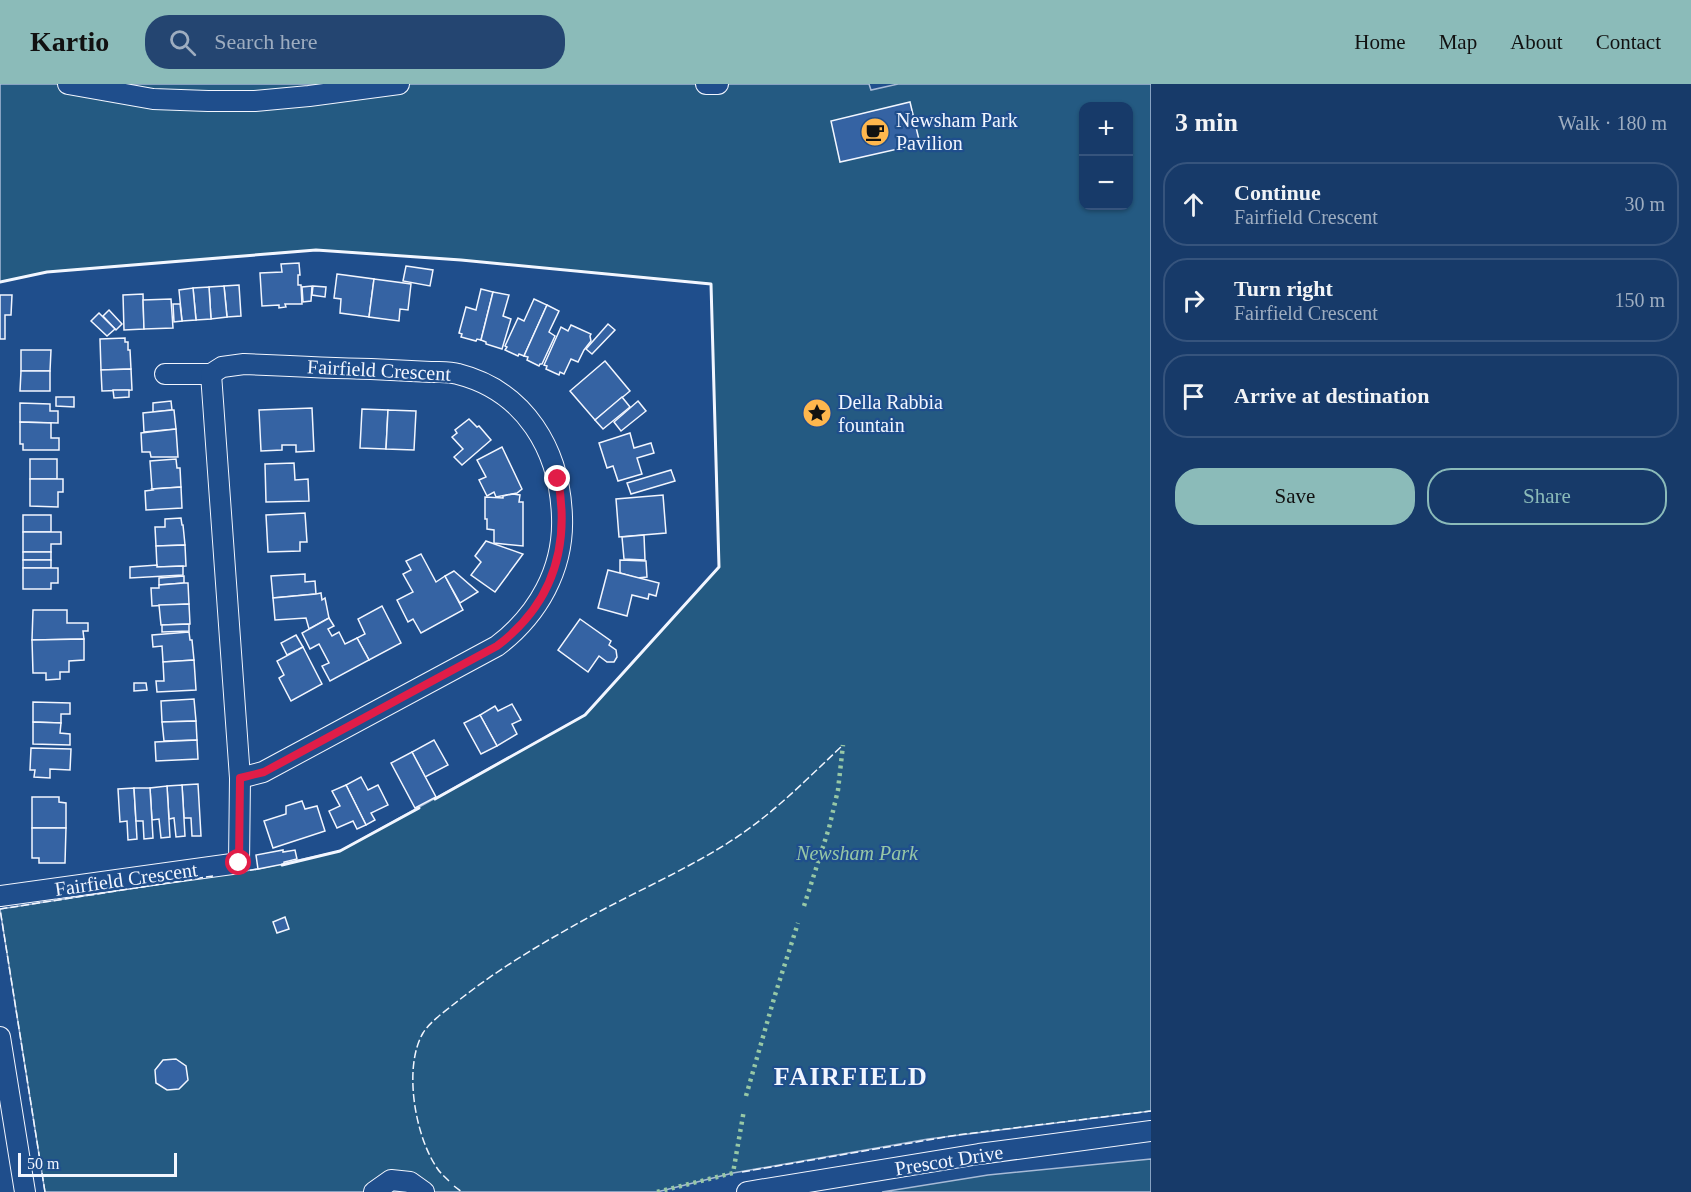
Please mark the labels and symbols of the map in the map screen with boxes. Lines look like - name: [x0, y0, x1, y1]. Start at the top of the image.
- place label: Newsham Park Pavilion: [896, 109, 1018, 154]
- cafe icon: Newsham Park Pavilion: [859, 116, 891, 148]
- street label: Fairfield Crescent: [307, 355, 452, 385]
- place label: Della Rabbia fountain: [838, 391, 943, 436]
- place icon: Della Rabbia fountain: [801, 397, 833, 429]
- route end: [544, 465, 570, 491]
- park label: Newsham Park: [795, 842, 919, 864]
- route start: [225, 849, 251, 875]
- street label: Fairfield Crescent: [53, 858, 199, 900]
- district label: FAIRFIELD: [774, 1062, 928, 1091]
- street label: Prescot Drive: [893, 1141, 1005, 1179]
- scale bar: [18, 1150, 177, 1178]

